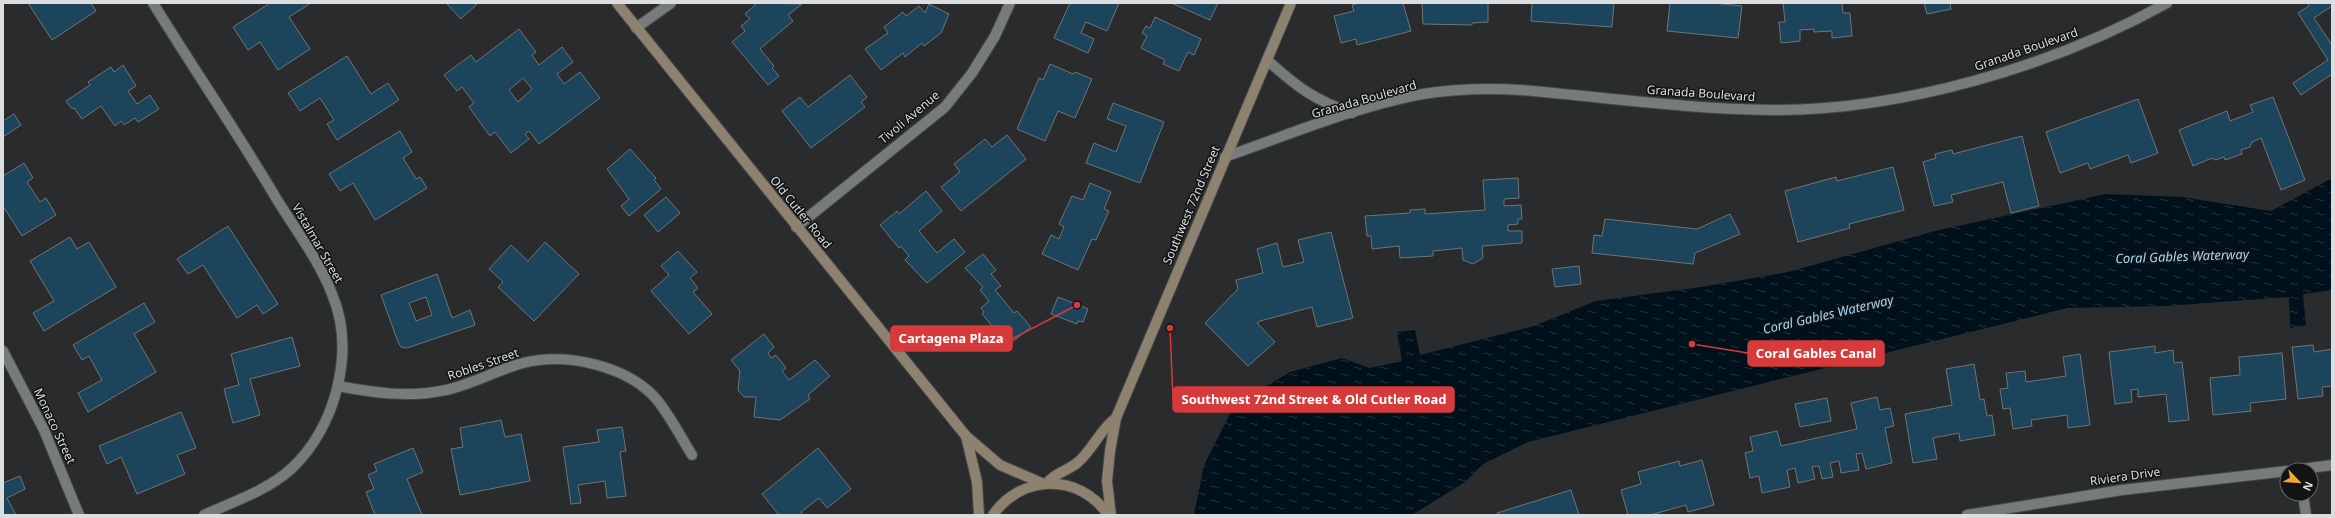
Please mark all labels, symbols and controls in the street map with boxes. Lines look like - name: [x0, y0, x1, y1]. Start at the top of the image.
- street label: Granada Boulevard: [1972, 23, 2080, 75]
- street label: Granada Boulevard: [1309, 76, 1419, 122]
- street label: Granada Boulevard: [1646, 81, 1756, 105]
- street label: Tivoli Avenue: [875, 86, 943, 147]
- street label: Southwest 72nd Street: [1158, 142, 1224, 267]
- street label: Old Cutler Road: [766, 172, 836, 252]
- street label: Vistalmar Street: [288, 200, 348, 287]
- water label: Coral Gables Waterway: [2115, 245, 2250, 267]
- water label: Coral Gables Waterway: [1761, 290, 1896, 338]
- callout: Cartagena Plaza: [891, 326, 1012, 351]
- text: Cartagena Plaza: [899, 329, 1003, 347]
- callout: Coral Gables Canal: [1748, 341, 1884, 366]
- street label: Robles Street: [445, 344, 522, 384]
- text: Coral Gables Canal: [1756, 344, 1876, 362]
- street label: Monaco Street: [30, 385, 80, 467]
- callout: Southwest 72nd Street & Old Cutler Road: [1173, 387, 1454, 412]
- text: Southwest 72nd Street & Old Cutler Road: [1182, 390, 1446, 408]
- north arrow: [2279, 462, 2319, 502]
- street label: Riviera Drive: [2089, 463, 2161, 489]
- text: N: [2300, 479, 2317, 494]

